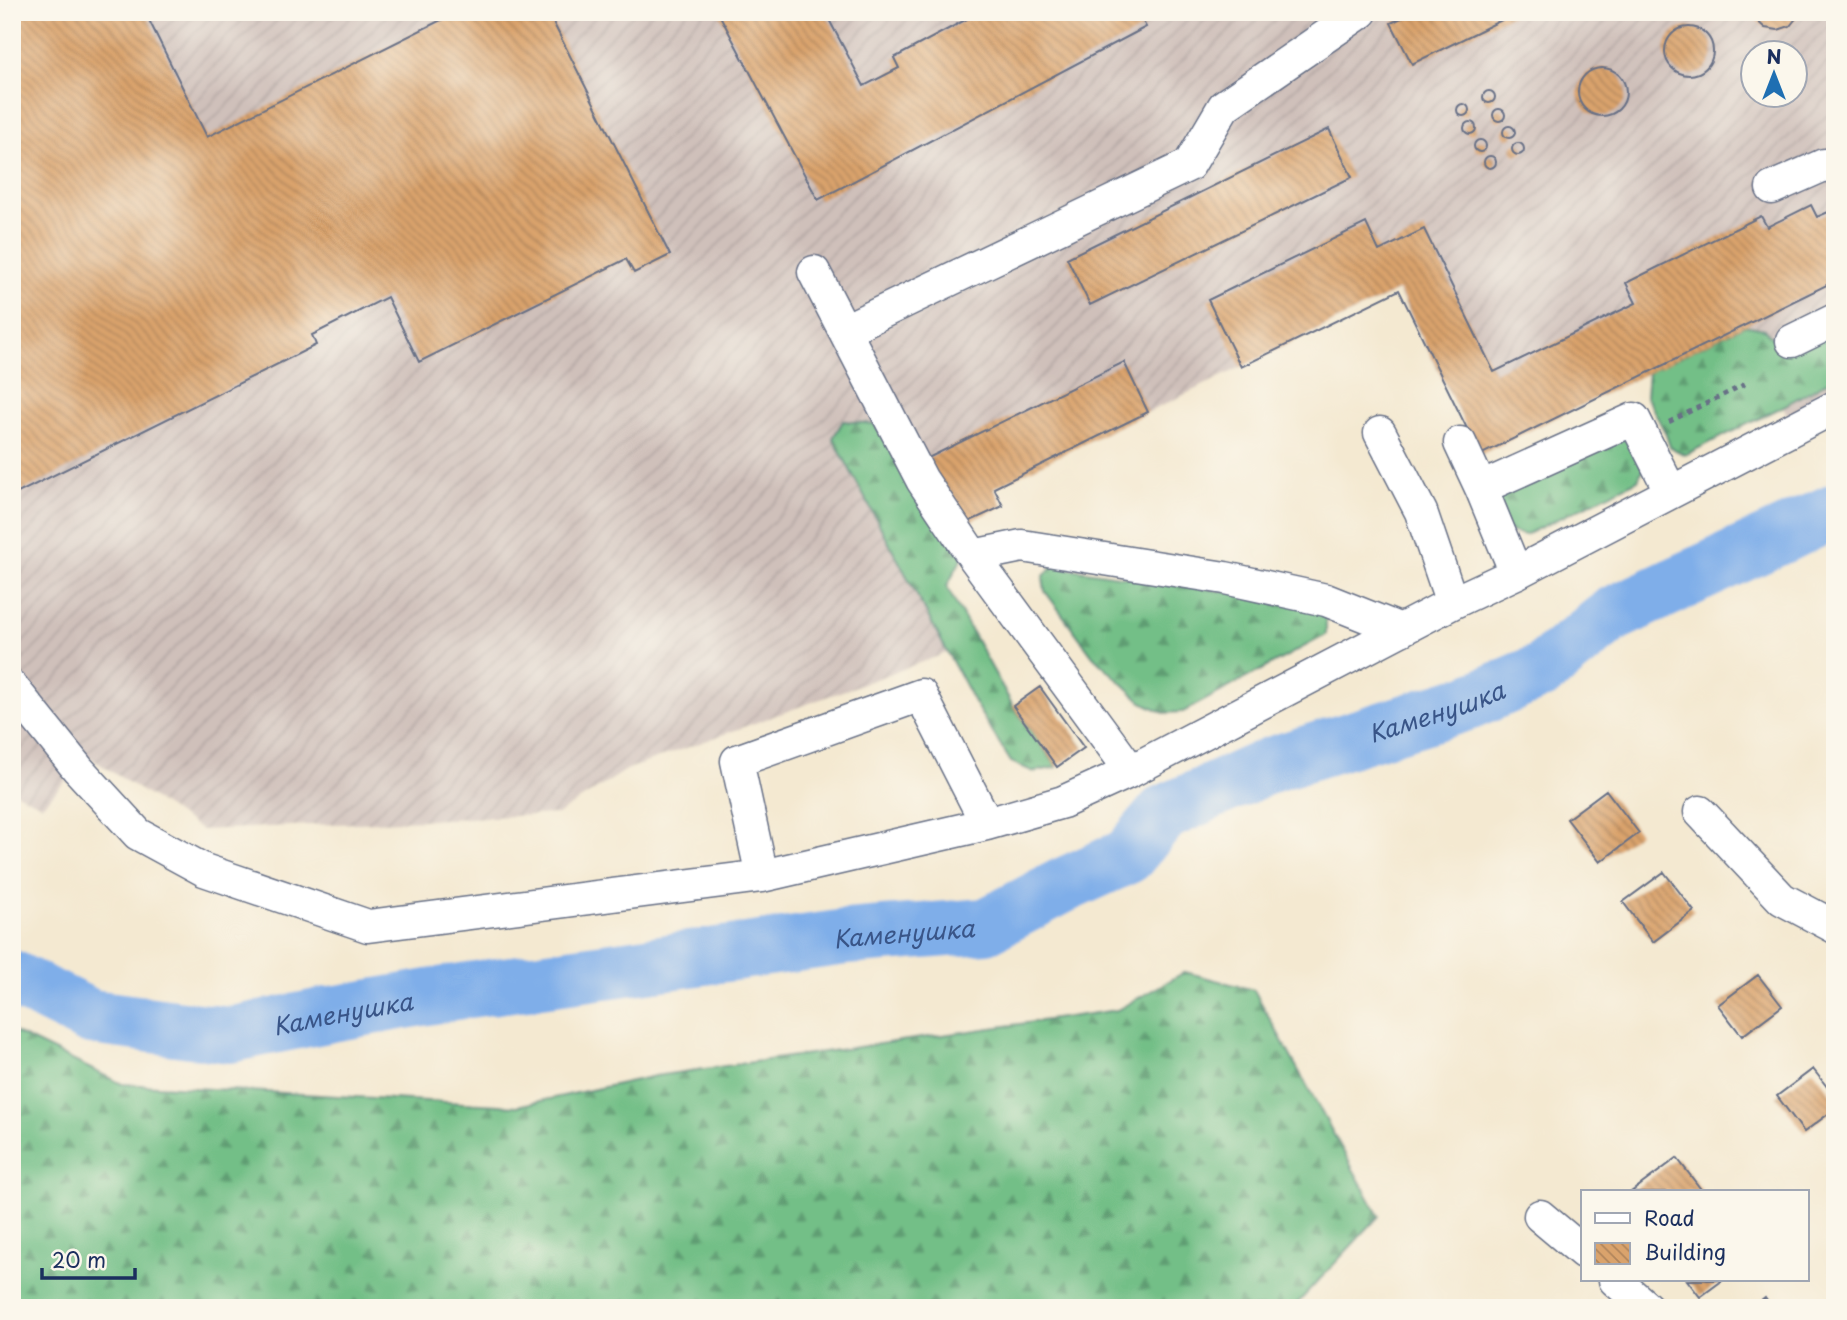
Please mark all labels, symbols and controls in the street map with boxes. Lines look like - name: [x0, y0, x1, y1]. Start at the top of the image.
- north arrow: [1738, 38, 1808, 108]
- text: N: [1766, 42, 1782, 70]
- water label: Каменушка: [1364, 671, 1511, 751]
- water label: Каменушка: [831, 909, 977, 957]
- water label: Каменушка: [269, 982, 416, 1044]
- legend: [1581, 1190, 1808, 1282]
- text: Road: [1644, 1201, 1695, 1233]
- text: Building: [1644, 1235, 1726, 1267]
- scale bar: [42, 1236, 135, 1280]
- text: 20 m: [52, 1243, 106, 1275]

